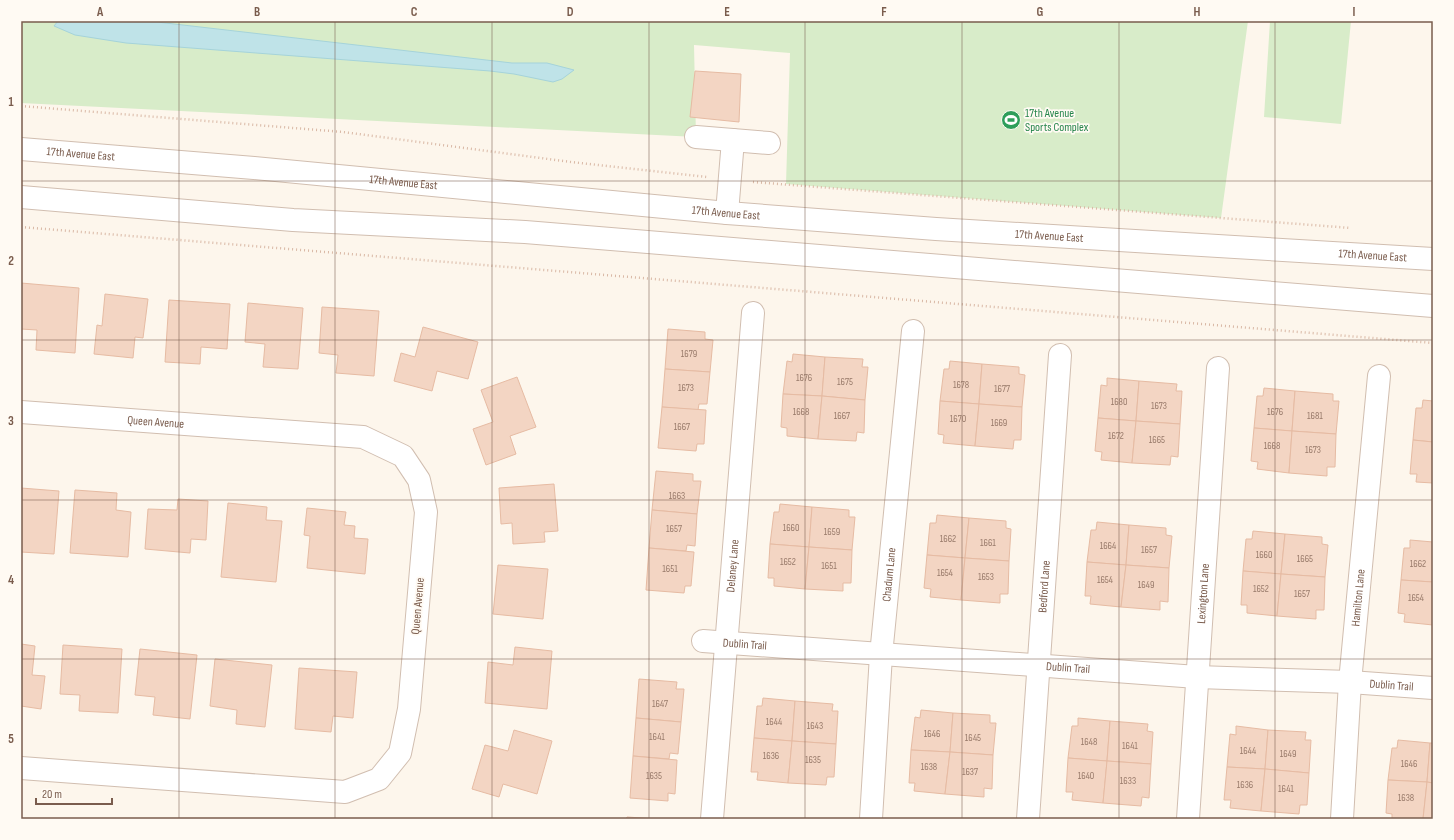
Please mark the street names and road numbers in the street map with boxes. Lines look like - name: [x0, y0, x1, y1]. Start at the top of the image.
- street label: 17th Avenue East: [46, 144, 116, 164]
- street label: 17th Avenue East: [369, 172, 439, 193]
- street label: 17th Avenue East: [691, 202, 761, 223]
- street label: 17th Avenue East: [1015, 226, 1084, 245]
- street label: 17th Avenue East: [1338, 246, 1408, 265]
- street label: Queen Avenue: [127, 412, 185, 431]
- street label: Delaney Lane: [723, 539, 742, 593]
- street label: Chadum Lane: [879, 547, 899, 602]
- street label: Bedford Lane: [1035, 560, 1053, 613]
- street label: Lexington Lane: [1194, 563, 1212, 624]
- street label: Hamilton Lane: [1348, 568, 1368, 627]
- street label: Queen Avenue: [408, 577, 428, 635]
- street label: Dublin Trail: [722, 635, 767, 653]
- street label: Dublin Trail: [1046, 659, 1091, 677]
- street label: Dublin Trail: [1369, 676, 1414, 694]

